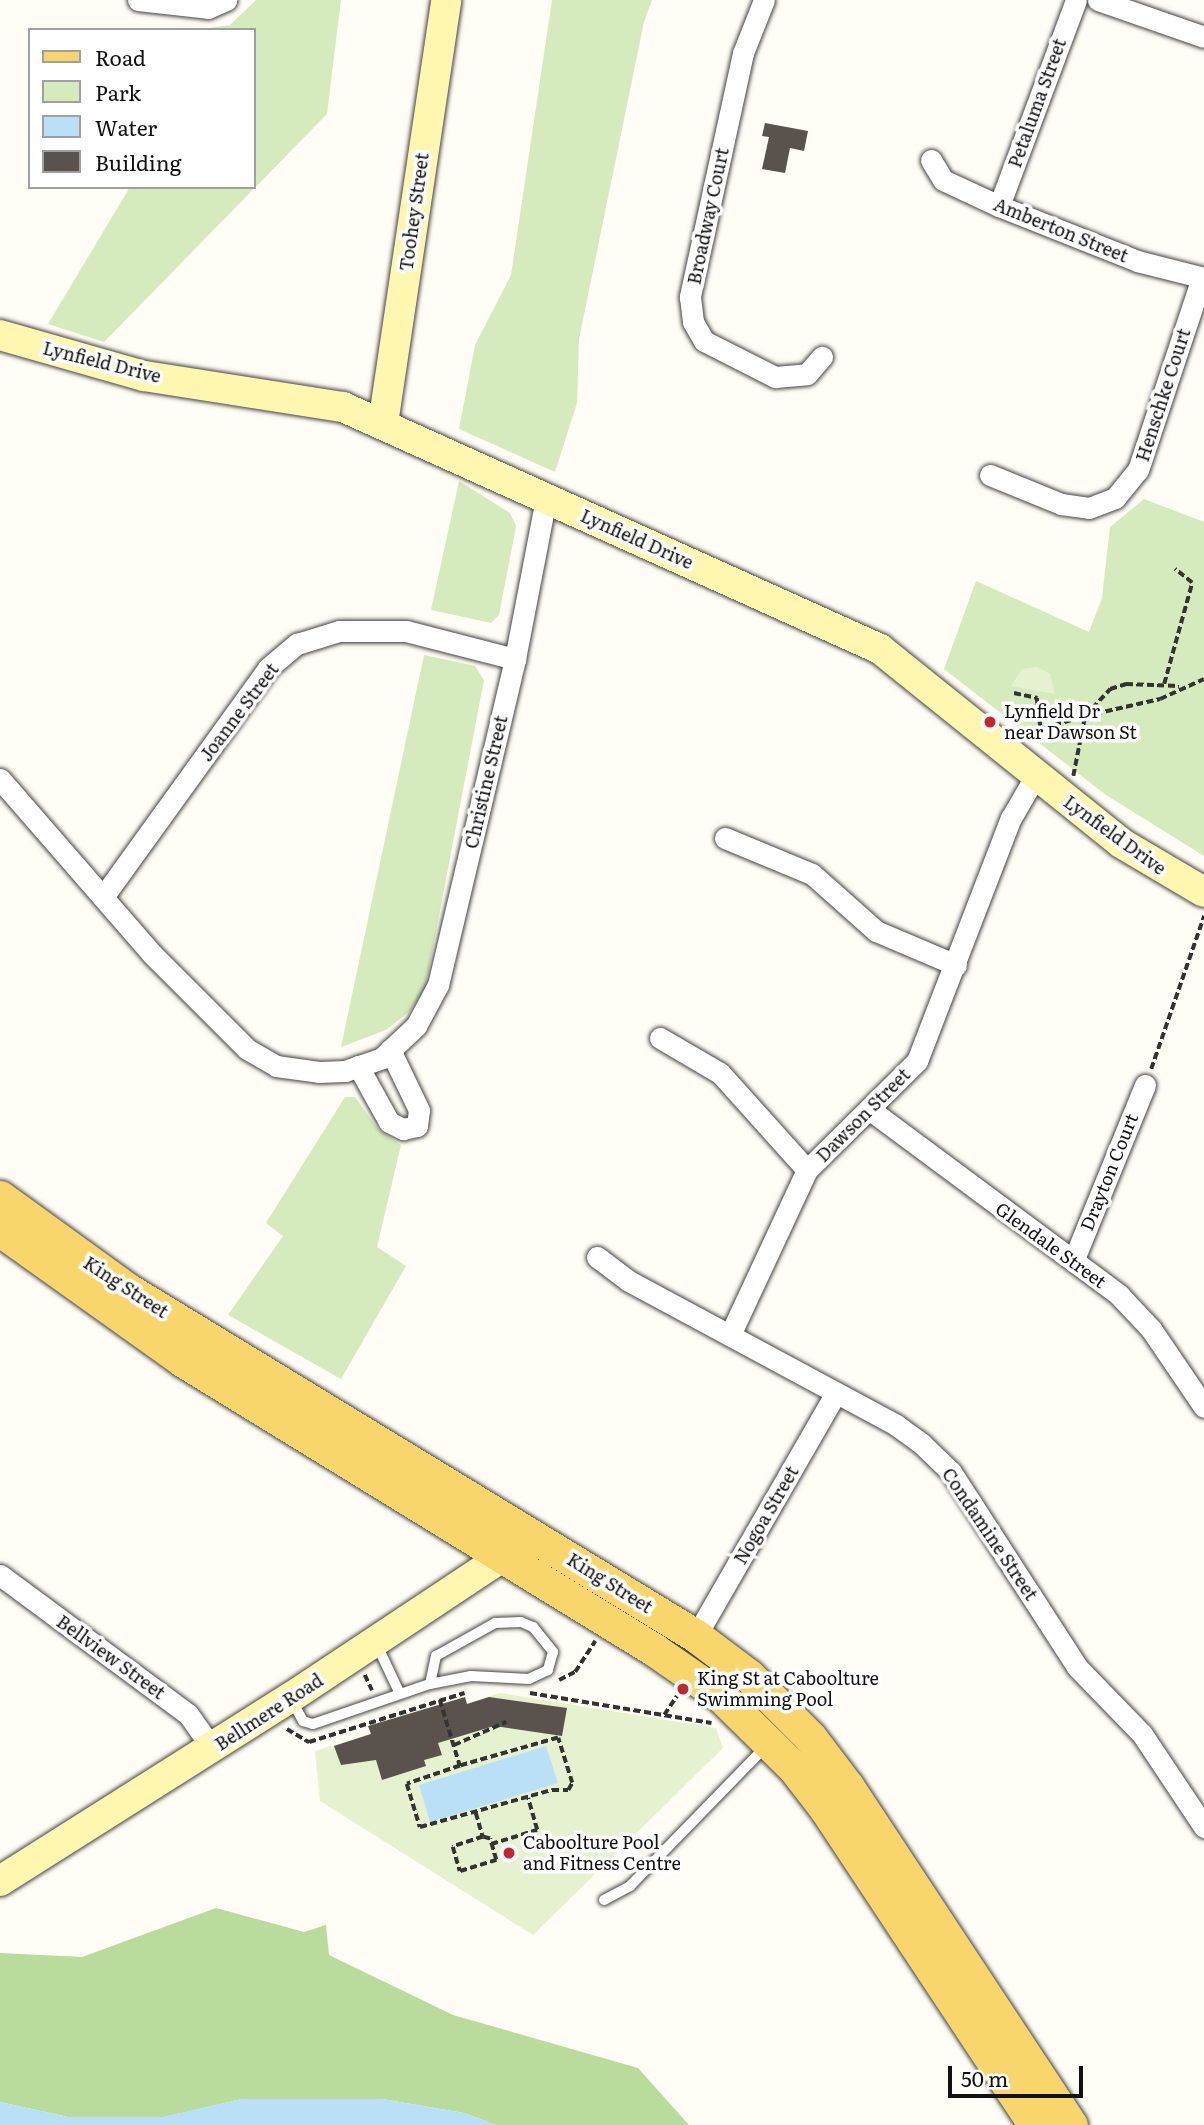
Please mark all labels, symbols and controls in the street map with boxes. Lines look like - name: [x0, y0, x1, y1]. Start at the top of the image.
- legend: [28, 28, 256, 189]
- street label: Petaluma Street: [1004, 35, 1070, 171]
- text: Road: [95, 41, 146, 72]
- text: Park: [95, 76, 141, 107]
- text: Water: [95, 111, 157, 142]
- text: Building: [95, 146, 181, 177]
- street label: Broadway Court: [683, 146, 733, 286]
- street label: Toohey Street: [395, 151, 433, 273]
- street label: Amberton Street: [991, 193, 1131, 267]
- street label: Henschke Court: [1131, 326, 1195, 464]
- street label: Lynfield Drive: [41, 337, 163, 387]
- street label: Lynfield Drive: [577, 505, 697, 573]
- street label: Joanne Street: [195, 659, 283, 765]
- place label: Lynfield Dr near Dawson St: [1004, 701, 1137, 744]
- street label: Christine Street: [460, 713, 512, 851]
- marker: Lynfield Dr near Dawson St: [982, 714, 998, 730]
- street label: Lynfield Drive: [1060, 791, 1170, 879]
- street label: Dawson Street: [812, 1064, 914, 1166]
- street label: Drayton Court: [1076, 1110, 1142, 1234]
- street label: Glendale Street: [992, 1198, 1110, 1292]
- street label: King Street: [80, 1252, 172, 1322]
- street label: Nogoa Street: [729, 1462, 803, 1568]
- street label: Condamine Street: [938, 1464, 1042, 1604]
- street label: King Street: [563, 1548, 657, 1618]
- street label: Bellview Street: [53, 1610, 169, 1704]
- place label: King St at Caboolture Swimming Pool: [697, 1668, 879, 1710]
- street label: Bellmere Road: [211, 1669, 327, 1755]
- marker: King St at Caboolture Swimming Pool: [675, 1681, 691, 1697]
- place label: Caboolture Pool and Fitness Centre: [523, 1832, 681, 1874]
- marker: Caboolture Pool and Fitness Centre: [501, 1845, 517, 1861]
- scale bar: [952, 2052, 1087, 2096]
- text: 50 m: [961, 2062, 1008, 2093]

